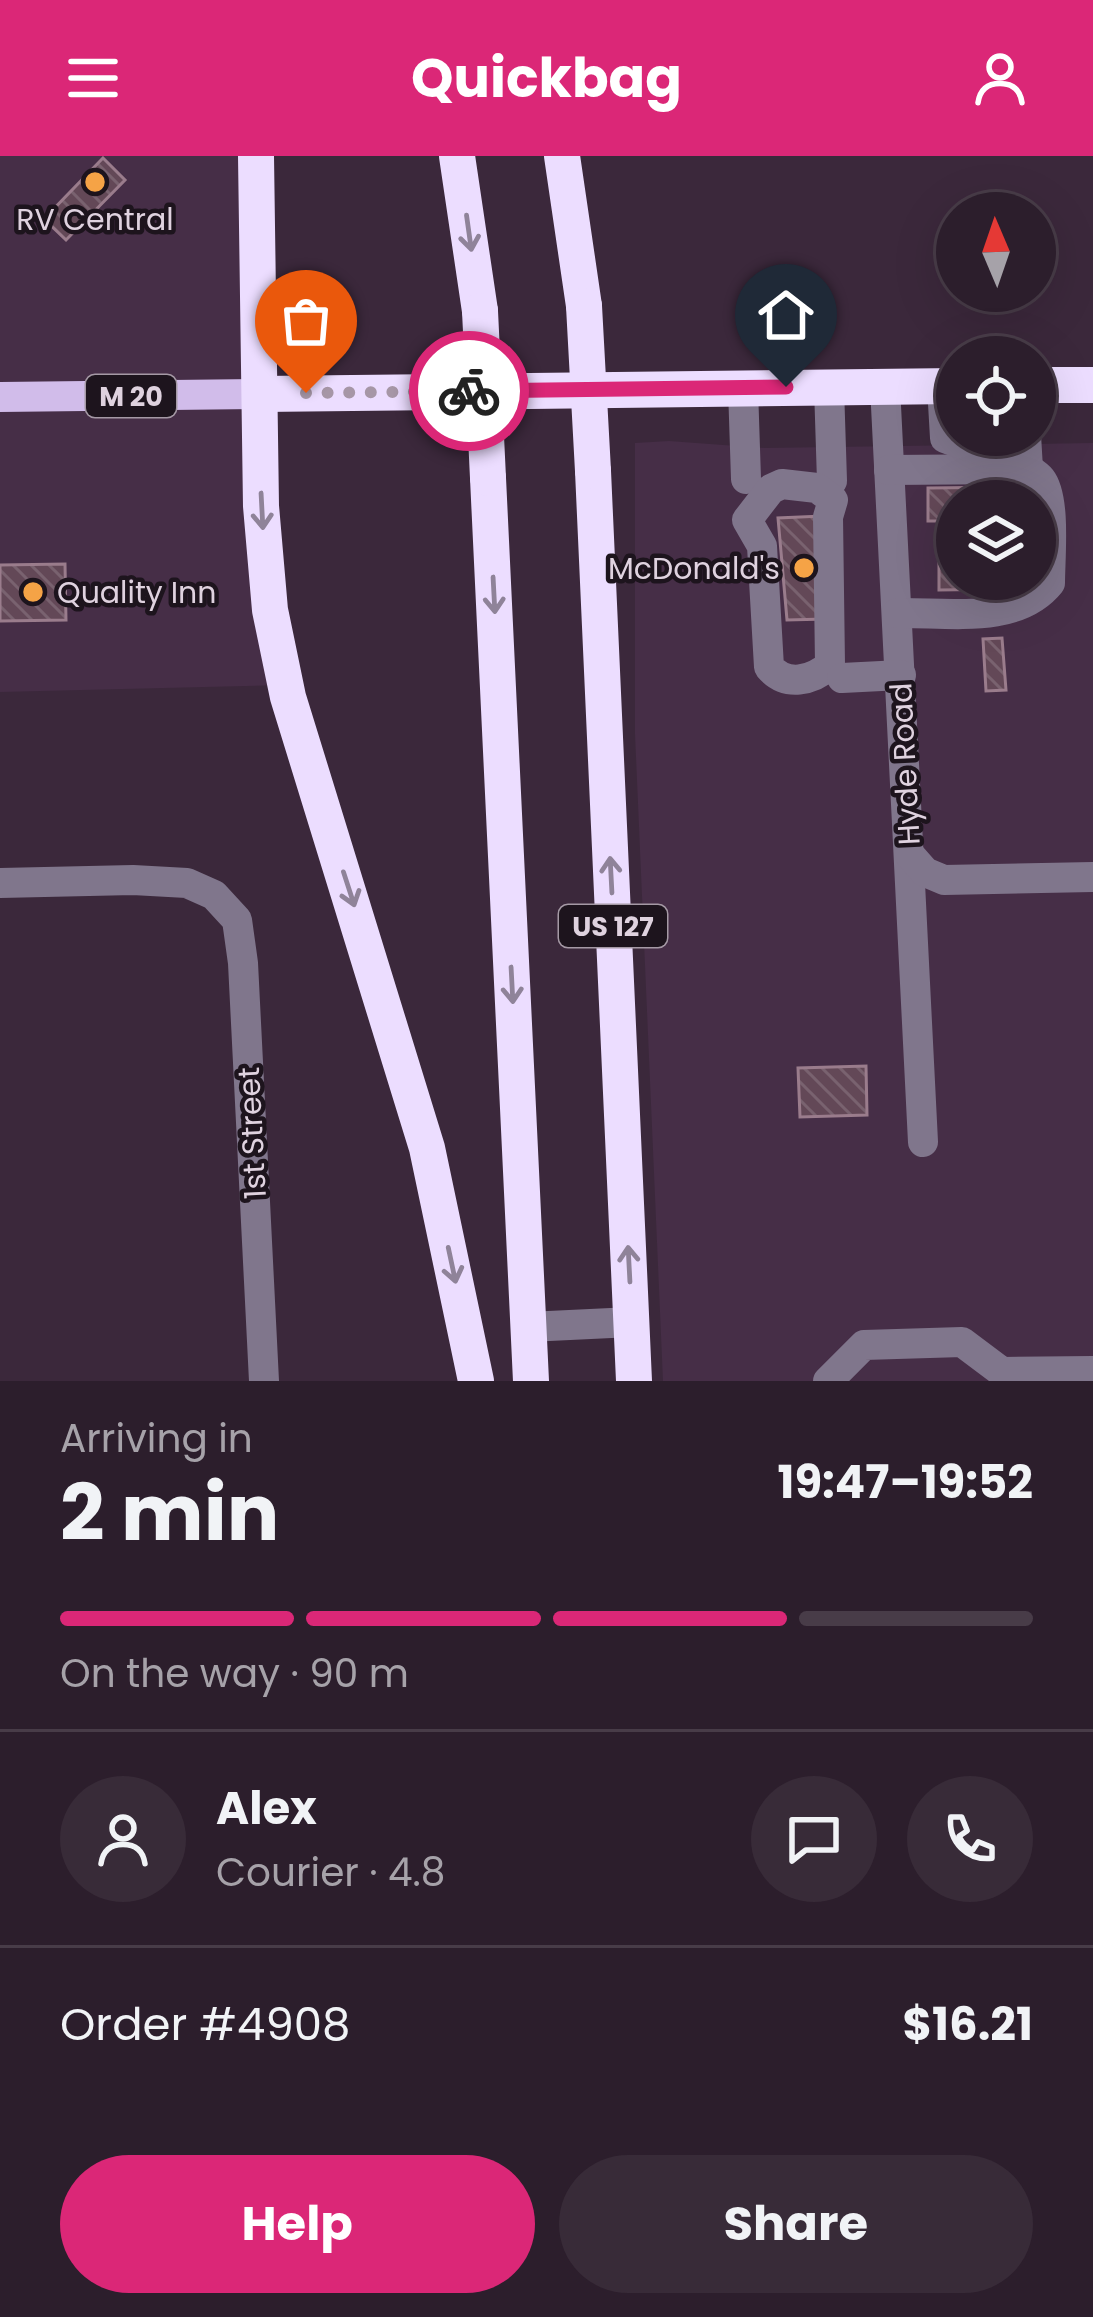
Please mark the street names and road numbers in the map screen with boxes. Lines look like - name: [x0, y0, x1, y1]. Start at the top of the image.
- road number: M 20: [86, 375, 176, 417]
- street label: Hyde Road: [879, 682, 931, 846]
- road number: US 127: [559, 905, 667, 947]
- street label: 1st Street: [227, 1066, 277, 1200]

